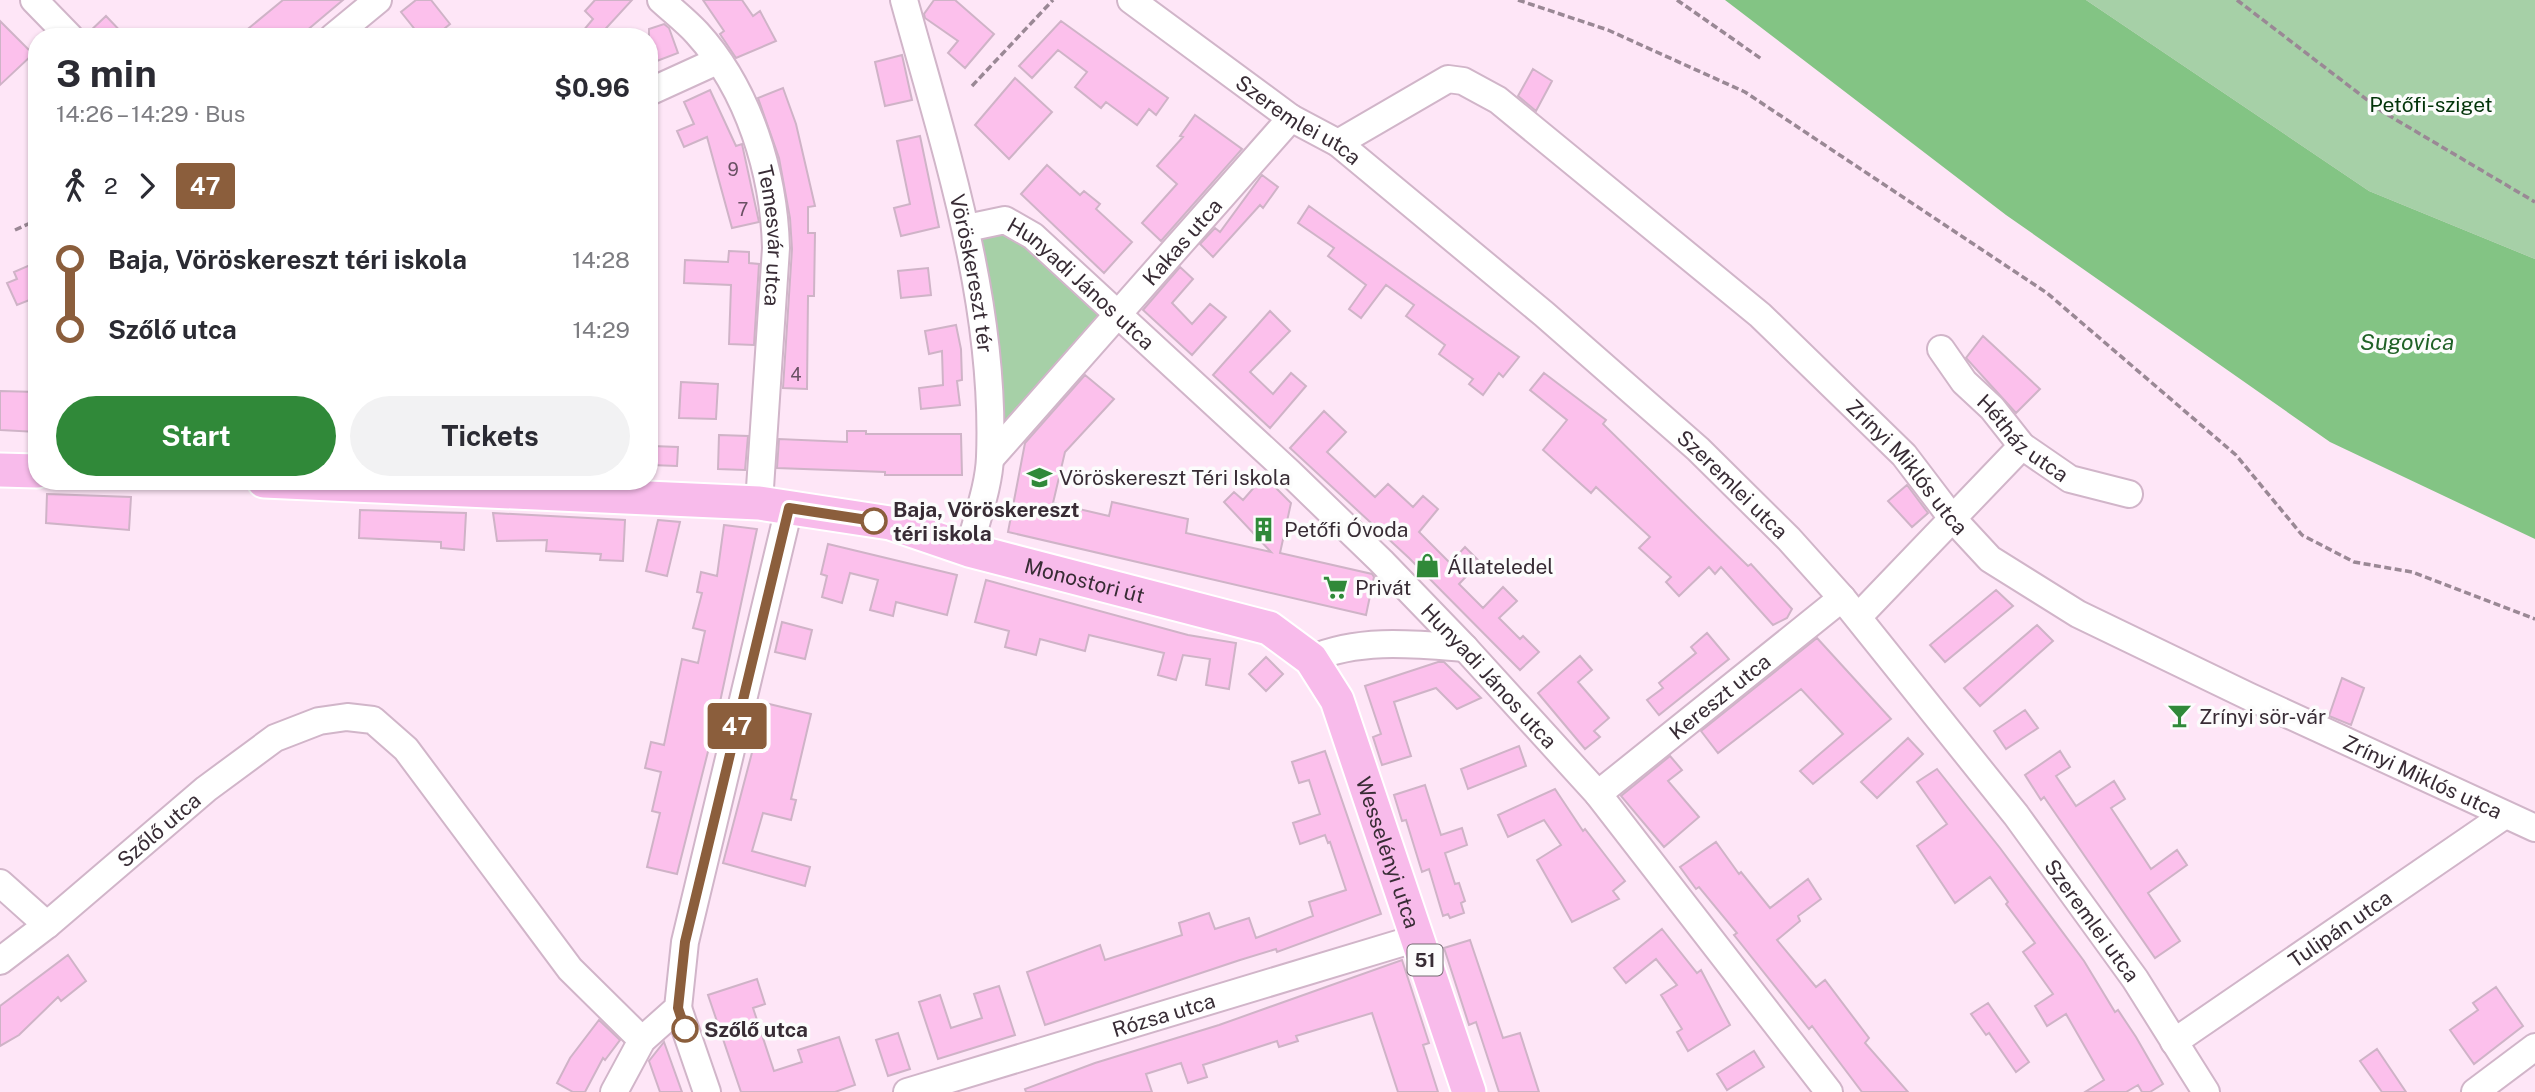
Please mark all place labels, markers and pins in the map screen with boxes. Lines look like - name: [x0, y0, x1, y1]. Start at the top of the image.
- school or university icon: Vöröskereszt Téri Iskola: [1025, 463, 1053, 491]
- place label: Vöröskereszt Téri Iskola: [1059, 465, 1291, 490]
- place label: Baja, Vöröskereszt téri iskola: [893, 497, 1080, 546]
- marker: Baja, Vöröskereszt téri iskola: [861, 508, 887, 534]
- building icon: Petőfi Óvoda: [1250, 515, 1278, 543]
- place label: Petőfi Óvoda: [1284, 517, 1408, 542]
- shop icon: Állateledel: [1413, 552, 1441, 580]
- place label: Állateledel: [1447, 554, 1554, 579]
- supermarket icon: Privát: [1321, 573, 1349, 601]
- place label: Privát: [1355, 575, 1411, 600]
- bar icon: Zrínyi sör-vár: [2165, 702, 2193, 730]
- place label: Zrínyi sör-vár: [2199, 704, 2326, 729]
- marker: Szőlő utca: [672, 1016, 698, 1042]
- place label: Szőlő utca: [704, 1017, 808, 1042]

